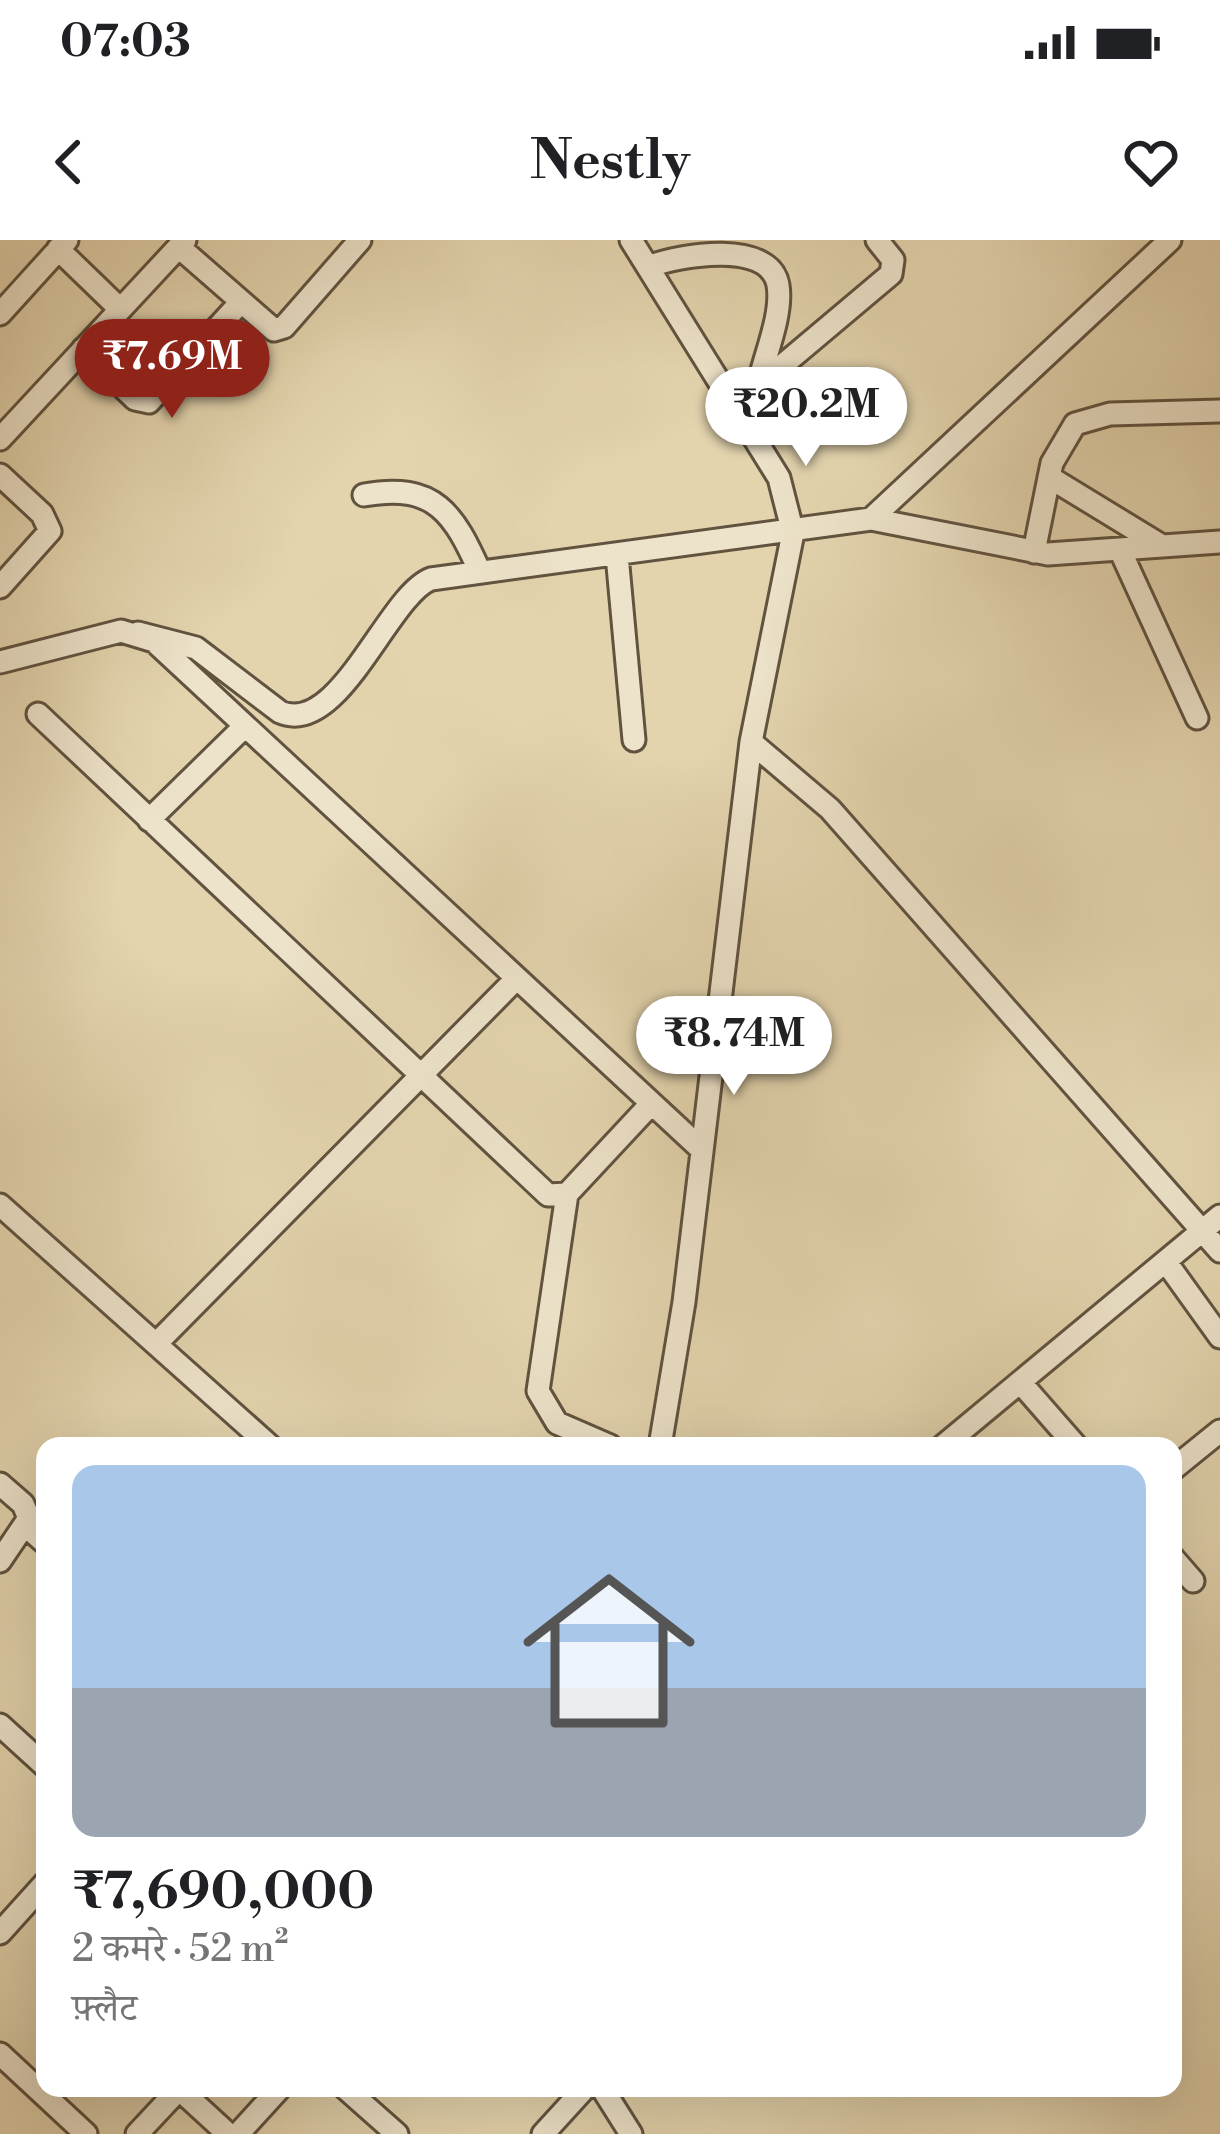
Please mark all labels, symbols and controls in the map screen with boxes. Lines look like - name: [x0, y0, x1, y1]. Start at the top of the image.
- text: 07:03: [60, 14, 191, 71]
- text: Nestly: [530, 128, 690, 196]
- icon: back: [36, 129, 102, 195]
- icon: heart: [1118, 129, 1184, 195]
- pin: ₹7.69M: [74, 319, 270, 421]
- text: ₹7.69M: [102, 333, 242, 382]
- pin: ₹20.2M: [708, 367, 904, 469]
- text: ₹20.2M: [732, 381, 880, 430]
- pin: ₹8.74M: [636, 996, 832, 1098]
- text: ₹8.74M: [663, 1010, 805, 1059]
- icon: home: [501, 1543, 717, 1759]
- text: ₹7,690,000: [72, 1861, 374, 1925]
- text: 2 कमरे · 52 m²: [72, 1925, 288, 1974]
- text: फ़्लैट: [72, 1985, 137, 2034]

